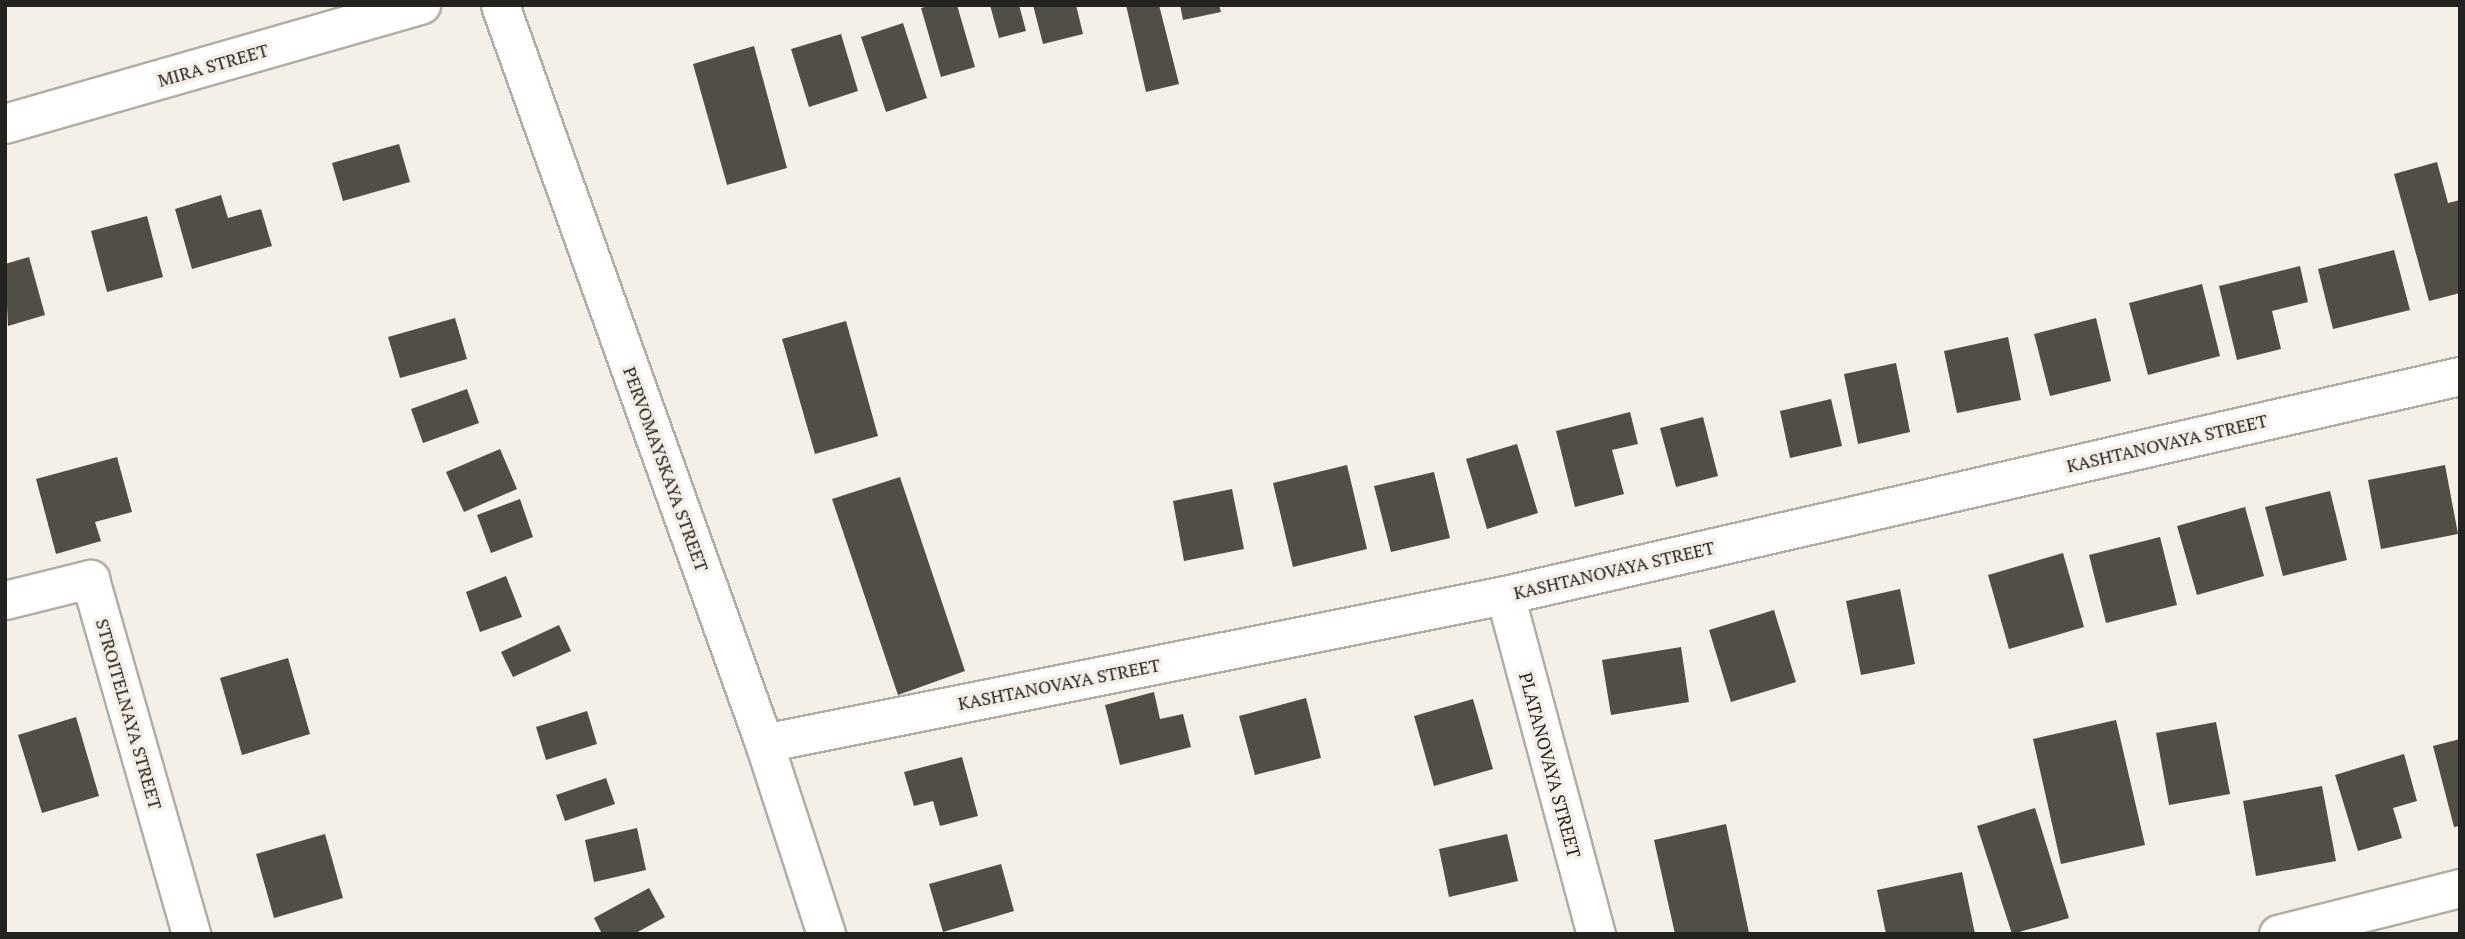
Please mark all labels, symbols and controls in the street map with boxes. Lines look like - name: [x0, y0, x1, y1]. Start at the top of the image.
- street label: MIRA STREET: [155, 39, 271, 91]
- street label: PERVOMAYSKAYA STREET: [619, 364, 713, 574]
- street label: KASHTANOVAYA STREET: [2064, 409, 2270, 477]
- street label: KASHTANOVAYA STREET: [1511, 536, 1717, 604]
- street label: STROITELNAYA STREET: [91, 616, 167, 812]
- street label: KASHTANOVAYA STREET: [956, 654, 1162, 714]
- street label: PLATANOVAYA STREET: [1515, 670, 1585, 860]

